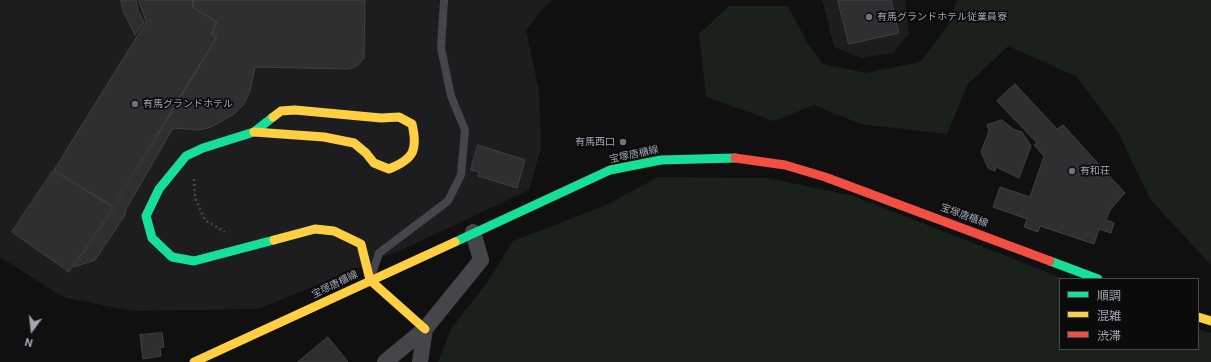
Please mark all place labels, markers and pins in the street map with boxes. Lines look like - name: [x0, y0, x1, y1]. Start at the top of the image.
- place label: 有馬グランドホテル従業員寮: [877, 11, 1007, 23]
- marker: 有馬グランドホテル従業員寮: [864, 12, 874, 22]
- place label: 有馬グランドホテル: [143, 98, 233, 110]
- marker: 有馬グランドホテル: [130, 99, 140, 109]
- place label: 有馬西口: [575, 136, 615, 148]
- marker: 有馬西口: [618, 137, 628, 147]
- place label: 有和荘: [1080, 165, 1110, 177]
- marker: 有和荘: [1067, 166, 1077, 176]

